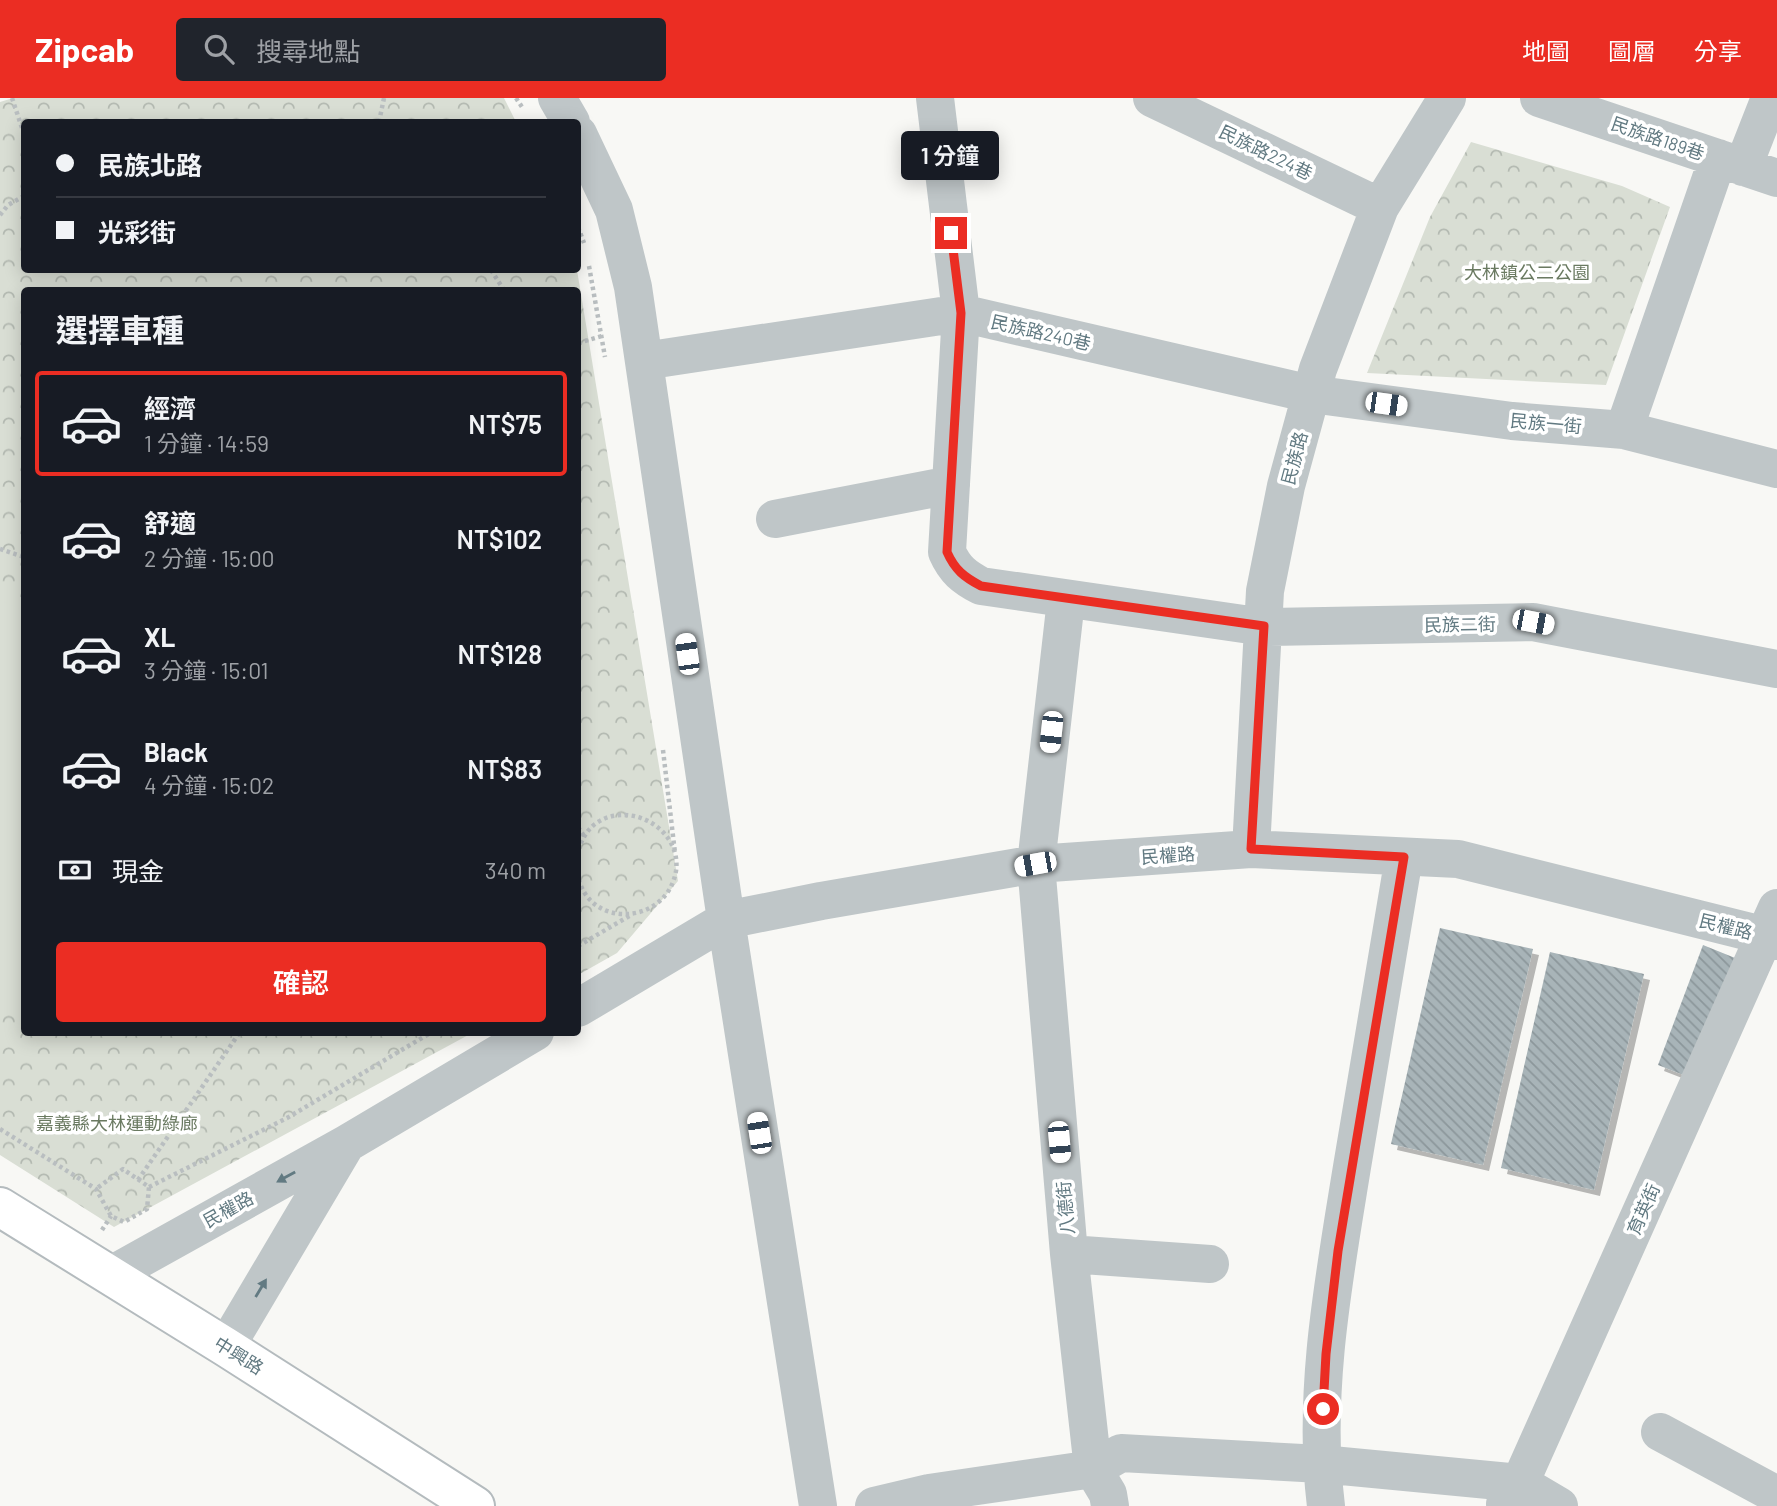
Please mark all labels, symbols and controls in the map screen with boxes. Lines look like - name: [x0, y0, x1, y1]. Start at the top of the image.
- search box: [176, 18, 666, 81]
- text: Zipcab: [35, 29, 134, 69]
- icon: search: [200, 30, 238, 68]
- text: 搜尋地點: [256, 35, 360, 66]
- text: 地圖: [1522, 36, 1570, 65]
- text: 圖層: [1608, 36, 1656, 65]
- text: 分享: [1694, 36, 1742, 65]
- street label: 民族路189巷: [1609, 112, 1707, 164]
- street label: 民族路224巷: [1216, 120, 1316, 184]
- callout: 1 分鐘: [902, 131, 1000, 180]
- text: 1 分鐘: [921, 141, 979, 169]
- text: 民族北路: [98, 149, 202, 180]
- text: 光彩街: [98, 216, 176, 247]
- route end: [935, 217, 967, 249]
- park label: 大林鎮公二公園: [1464, 261, 1590, 283]
- text: 選擇車種: [56, 310, 184, 348]
- street label: 民族路240巷: [989, 310, 1093, 354]
- car: [1364, 391, 1409, 417]
- icon: car: [60, 392, 123, 455]
- text: 經濟: [144, 392, 196, 423]
- text: NT$75: [468, 408, 542, 439]
- street label: 民族一街: [1509, 409, 1583, 437]
- text: 1 分鐘 · 14:59: [144, 429, 269, 457]
- street label: 民族路: [1276, 429, 1312, 487]
- icon: car: [60, 507, 123, 570]
- text: 舒適: [144, 507, 196, 538]
- text: NT$102: [457, 523, 542, 554]
- text: 2 分鐘 · 15:00: [144, 544, 275, 572]
- car: [1511, 608, 1556, 636]
- street label: 民族二街: [1424, 612, 1496, 636]
- text: XL: [144, 621, 175, 652]
- icon: car: [60, 622, 123, 685]
- car: [674, 632, 701, 676]
- text: NT$128: [457, 638, 542, 669]
- text: 3 分鐘 · 15:01: [144, 656, 269, 684]
- car: [1039, 710, 1064, 754]
- text: Black: [144, 736, 208, 767]
- icon: car: [60, 737, 123, 800]
- text: NT$83: [467, 753, 542, 784]
- text: 4 分鐘 · 15:02: [144, 771, 274, 799]
- street label: 民權路: [1140, 842, 1196, 868]
- car: [1013, 850, 1058, 878]
- icon: cash: [56, 851, 94, 889]
- text: 現金: [112, 855, 164, 886]
- text: 340 m: [485, 856, 546, 884]
- street label: 民權路: [1697, 909, 1755, 943]
- button: 確認: [56, 942, 546, 1022]
- car: [746, 1111, 773, 1155]
- park label: 嘉義縣大林運動綠廊: [36, 1112, 198, 1134]
- car: [1047, 1120, 1072, 1164]
- one-way arrow: [276, 1171, 296, 1183]
- street label: 八德街: [1052, 1180, 1078, 1236]
- street label: 育英街: [1622, 1180, 1664, 1238]
- street label: 民權路: [199, 1186, 257, 1232]
- one-way arrow: [255, 1279, 267, 1298]
- street label: 中興路: [210, 1331, 268, 1379]
- route start: [1307, 1393, 1339, 1425]

